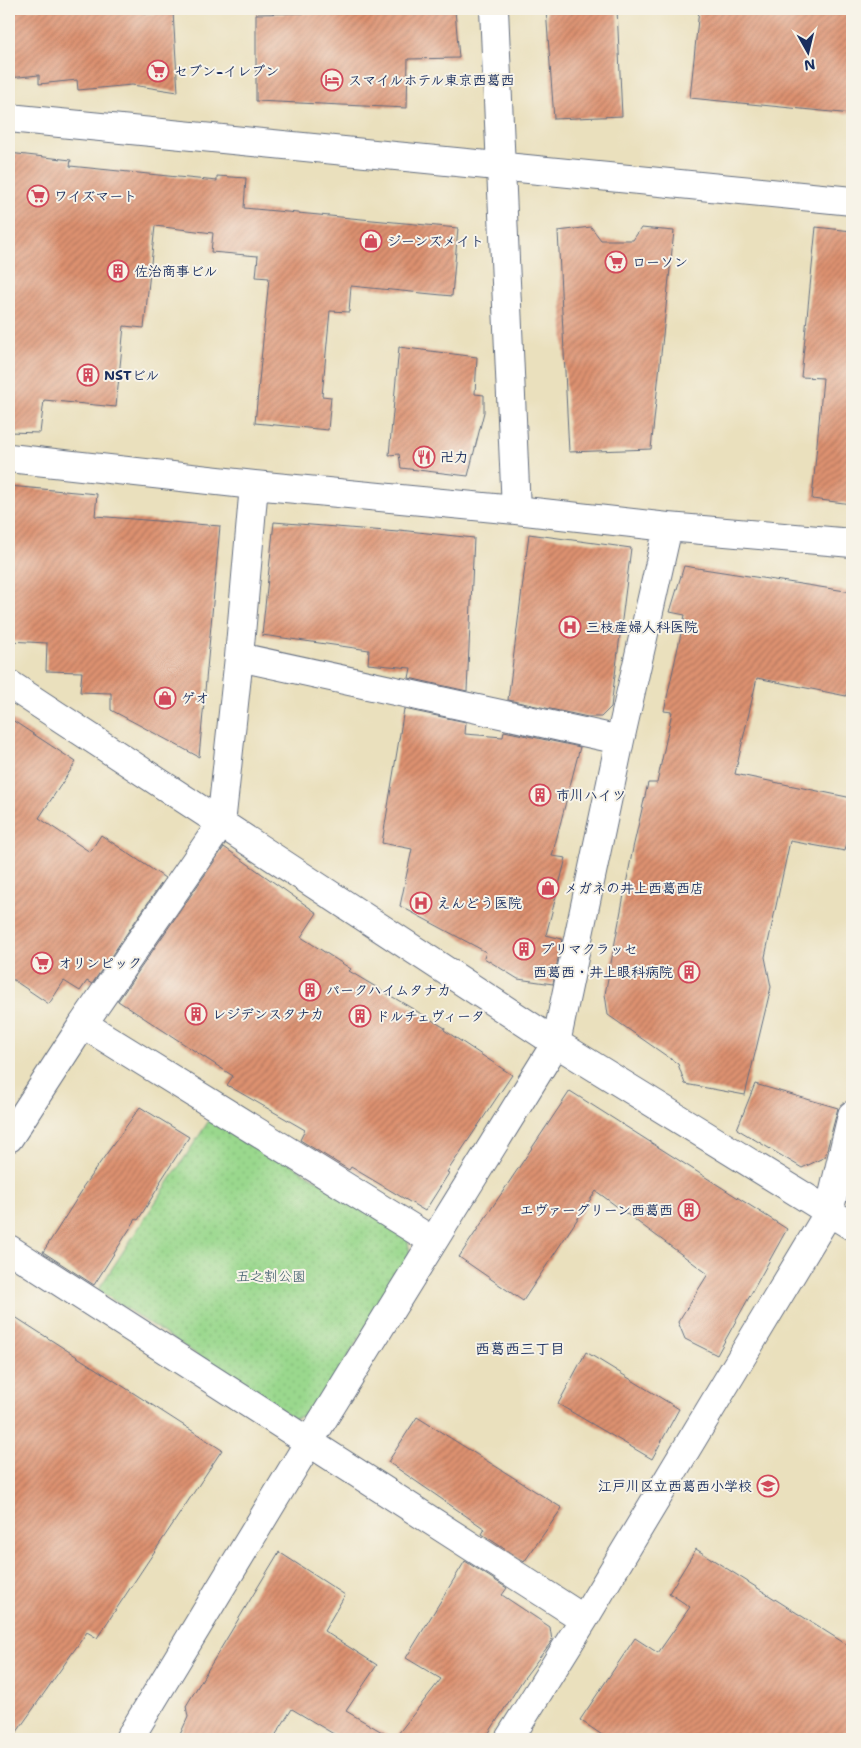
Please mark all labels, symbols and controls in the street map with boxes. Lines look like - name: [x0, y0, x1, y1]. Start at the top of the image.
- north arrow: [784, 28, 834, 78]
- text: N: [803, 55, 817, 75]
- supermarket icon: セブン-イレブン: [146, 59, 170, 83]
- place label: セブン-イレブン: [174, 62, 279, 80]
- hotel icon: スマイルホテル東京西葛西: [320, 68, 344, 92]
- place label: スマイルホテル東京西葛西: [348, 71, 515, 89]
- supermarket icon: ワイズマート: [26, 184, 50, 208]
- place label: ワイズマート: [54, 187, 137, 205]
- shop icon: ジーンズメイト: [359, 229, 383, 253]
- place label: ジーンズメイト: [387, 232, 484, 250]
- supermarket icon: ローソン: [604, 250, 628, 274]
- place label: ローソン: [632, 253, 688, 271]
- building icon: 佐治商事ビル: [106, 259, 130, 283]
- place label: 佐治商事ビル: [134, 262, 218, 280]
- building icon: NSTビル: [76, 363, 100, 387]
- place label: NSTビル: [104, 366, 159, 384]
- restaurant icon: 卍力: [412, 445, 436, 469]
- place label: 卍力: [440, 448, 468, 466]
- hospital icon: 三枝産婦人科医院: [558, 615, 582, 639]
- place label: 三枝産婦人科医院: [586, 618, 698, 636]
- shop icon: ゲオ: [153, 686, 177, 710]
- place label: ゲオ: [181, 689, 209, 707]
- building icon: 市川ハイツ: [528, 783, 552, 807]
- place label: 市川ハイツ: [556, 786, 626, 804]
- shop icon: メガネの井上西葛西店: [536, 876, 560, 900]
- place label: メガネの井上西葛西店: [564, 879, 704, 897]
- hospital icon: えんどう医院: [409, 891, 433, 915]
- place label: えんどう医院: [437, 894, 522, 912]
- building icon: プリマクラッセ: [512, 937, 536, 961]
- place label: プリマクラッセ: [540, 940, 638, 958]
- supermarket icon: オリンピック: [30, 951, 54, 975]
- place label: オリンピック: [58, 954, 142, 972]
- building icon: 西葛西・井上眼科病院: [677, 960, 701, 984]
- place label: 西葛西・井上眼科病院: [533, 963, 673, 981]
- building icon: パークハイムタナカ: [298, 978, 322, 1002]
- place label: パークハイムタナカ: [326, 981, 451, 999]
- building icon: レジデンスタナカ: [184, 1002, 208, 1026]
- building icon: ドルチェヴィータ: [348, 1004, 372, 1028]
- place label: レジデンスタナカ: [212, 1005, 324, 1023]
- place label: ドルチェヴィータ: [376, 1007, 485, 1025]
- building icon: エヴァーグリーン西葛西: [677, 1198, 701, 1222]
- place label: エヴァーグリーン西葛西: [520, 1201, 673, 1219]
- park label: 五之割公園: [236, 1267, 306, 1285]
- district label: 西葛西三丁目: [475, 1339, 565, 1359]
- school or university icon: 江戸川区立西葛西小学校: [756, 1474, 780, 1498]
- place label: 江戸川区立西葛西小学校: [598, 1477, 752, 1495]

